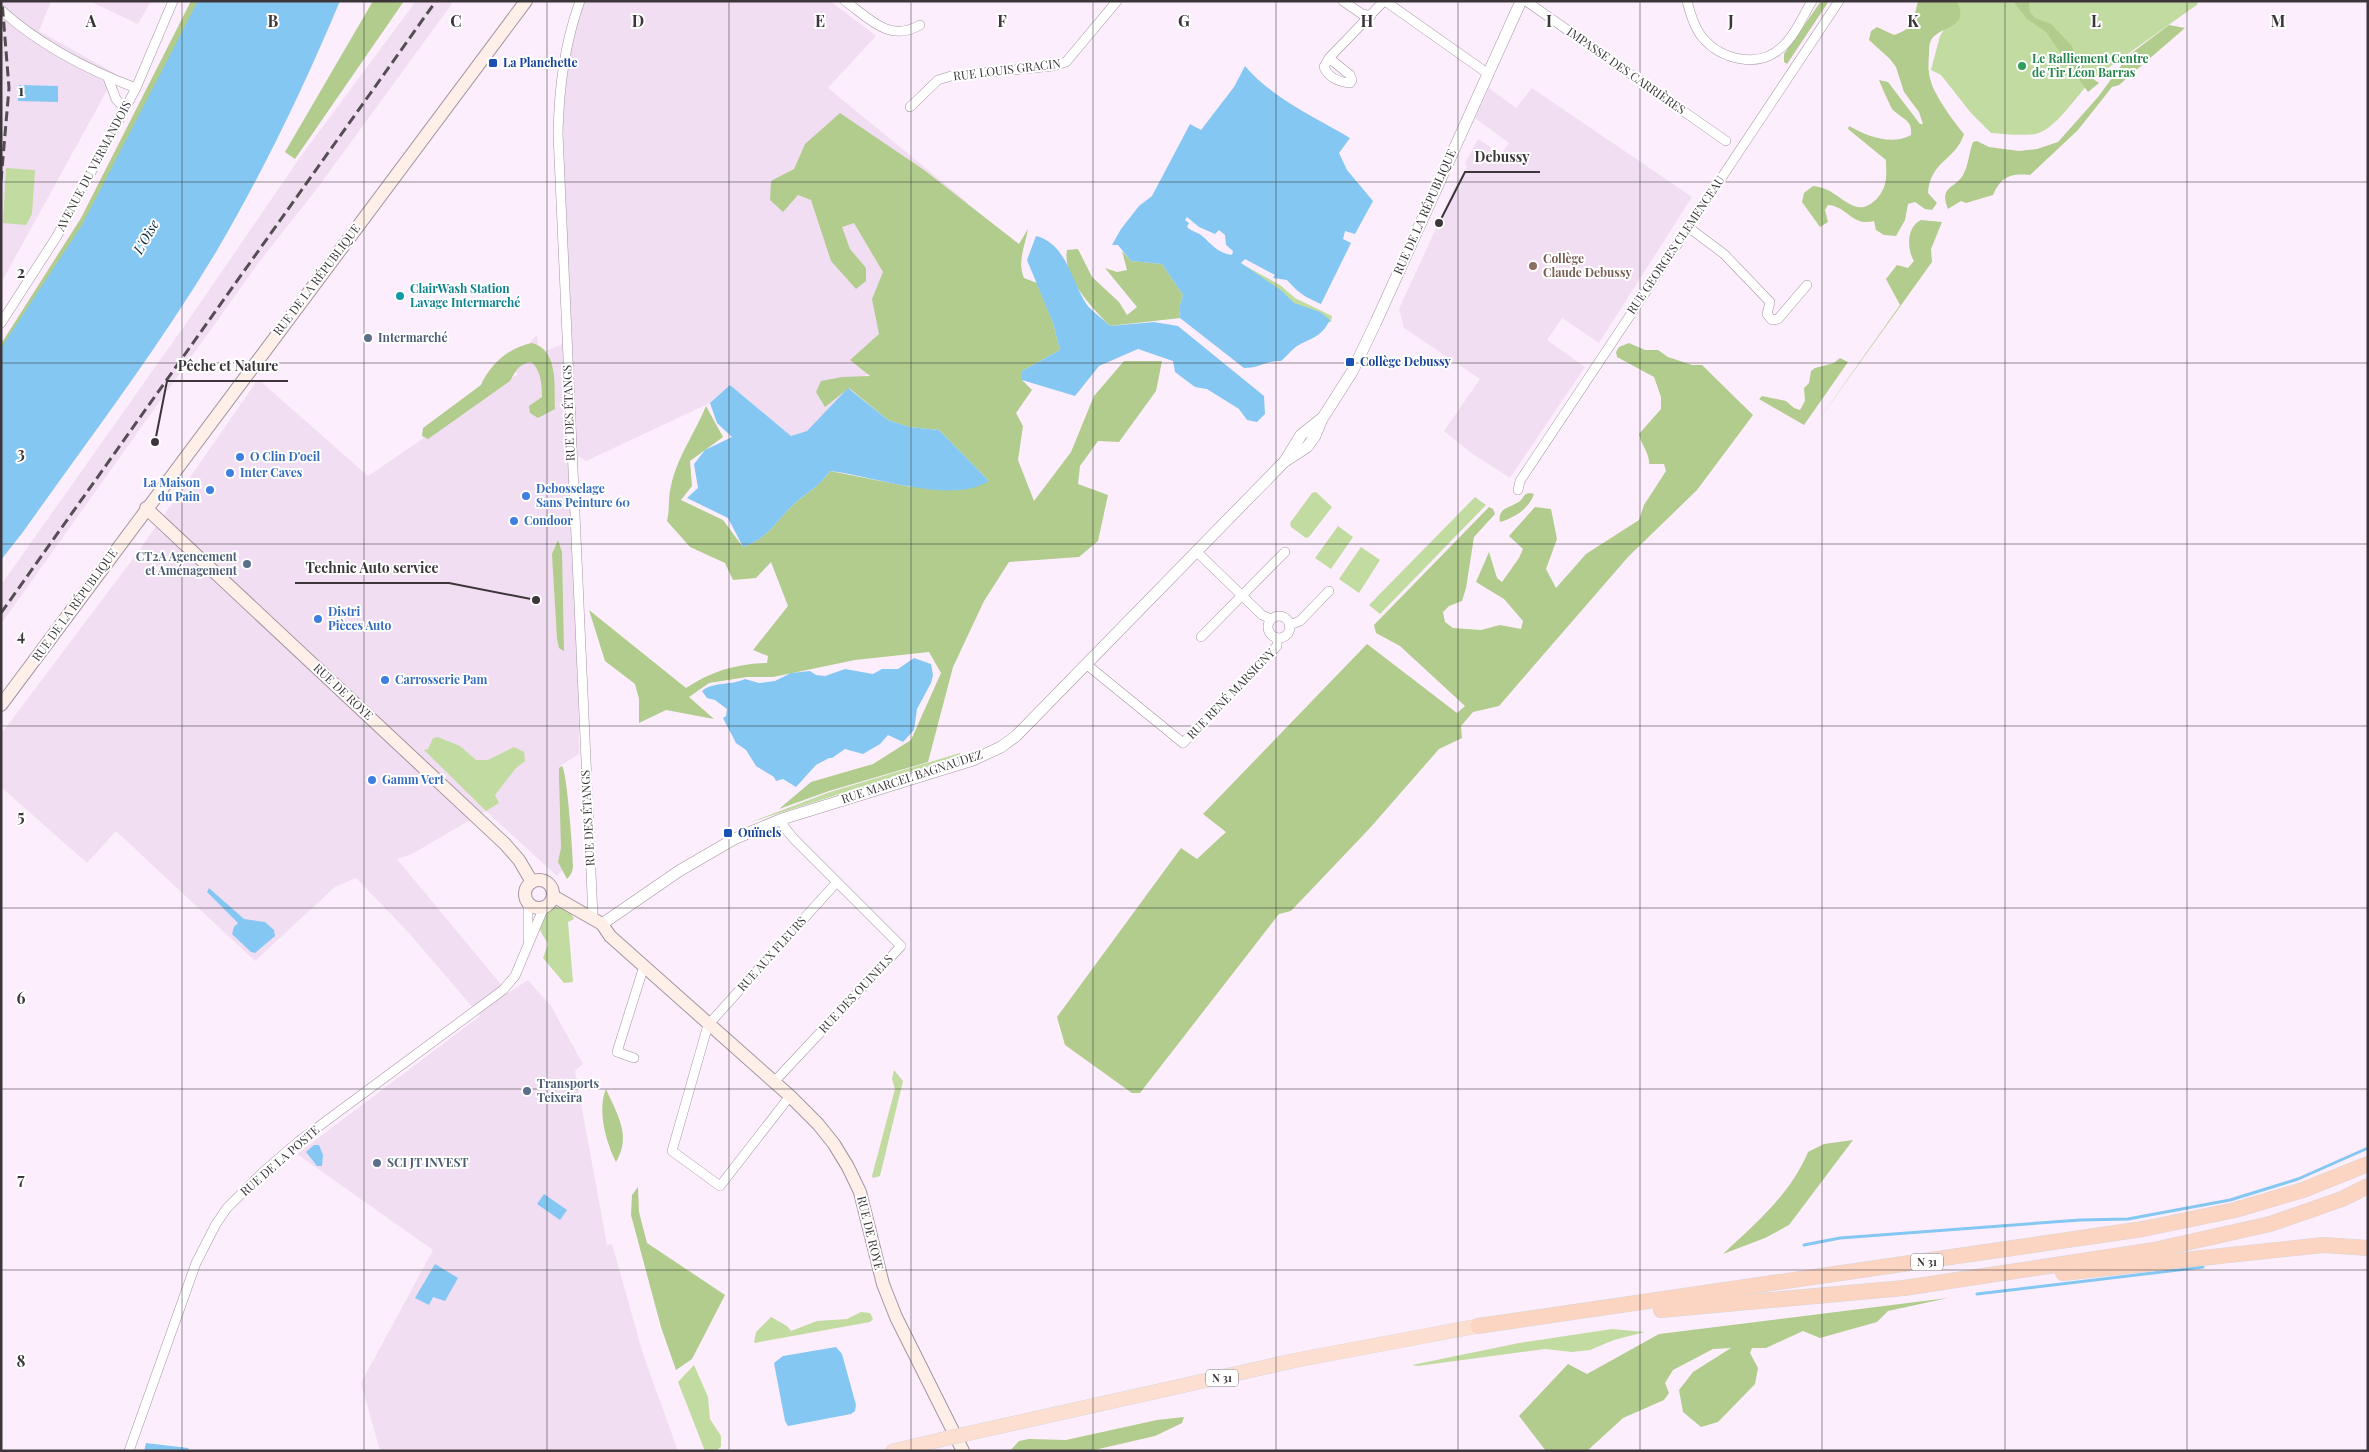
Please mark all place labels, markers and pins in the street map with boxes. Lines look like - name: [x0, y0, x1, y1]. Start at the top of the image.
- place label: Le Ralliement Centre de Tir Léon Barras: [2032, 50, 2149, 80]
- place label: La Planchette: [503, 54, 578, 70]
- marker: La Planchette: [487, 57, 499, 69]
- marker: Le Ralliement Centre de Tir Léon Barras: [2016, 60, 2028, 72]
- callout: Debussy: [1465, 143, 1540, 172]
- place label: Collège Claude Debussy: [1543, 250, 1632, 280]
- marker: Collège Claude Debussy: [1527, 260, 1539, 272]
- place label: ClairWash Station Lavage Intermarché: [410, 280, 520, 310]
- marker: ClairWash Station Lavage Intermarché: [394, 290, 406, 302]
- place label: Intermarché: [378, 329, 447, 345]
- marker: Intermarché: [362, 332, 374, 344]
- callout: Pêche et Nature: [167, 352, 288, 381]
- place label: Collège Debussy: [1360, 353, 1452, 369]
- marker: Collège Debussy: [1344, 356, 1356, 368]
- place label: O Clin D'oeil: [250, 448, 321, 464]
- marker: O Clin D'oeil: [234, 451, 246, 463]
- place label: Inter Caves: [240, 464, 303, 480]
- marker: Inter Caves: [224, 467, 236, 479]
- place label: La Maison du Pain: [143, 474, 201, 504]
- place label: Debosselage Sans Peinture 60: [536, 480, 630, 510]
- marker: La Maison du Pain: [204, 484, 216, 496]
- marker: Debosselage Sans Peinture 60: [520, 490, 532, 502]
- place label: Condoor: [524, 512, 573, 528]
- marker: Condoor: [508, 515, 520, 527]
- place label: CT2A Agencement et Aménagement: [136, 548, 238, 578]
- callout: Technic Auto service: [295, 554, 449, 583]
- marker: CT2A Agencement et Aménagement: [241, 558, 253, 570]
- place label: Distri Pièces Auto: [328, 603, 391, 633]
- marker: Distri Pièces Auto: [312, 613, 324, 625]
- place label: Carrosserie Pam: [395, 671, 488, 687]
- marker: Carrosserie Pam: [379, 674, 391, 686]
- place label: Gamm Vert: [382, 771, 445, 787]
- marker: Gamm Vert: [366, 774, 378, 786]
- place label: Ouïnels: [738, 824, 782, 840]
- marker: Ouïnels: [722, 827, 734, 839]
- place label: Transports Teixeira: [537, 1075, 600, 1105]
- marker: Transports Teixeira: [521, 1085, 533, 1097]
- place label: SCI JT INVEST: [387, 1154, 469, 1170]
- marker: SCI JT INVEST: [371, 1157, 383, 1169]

